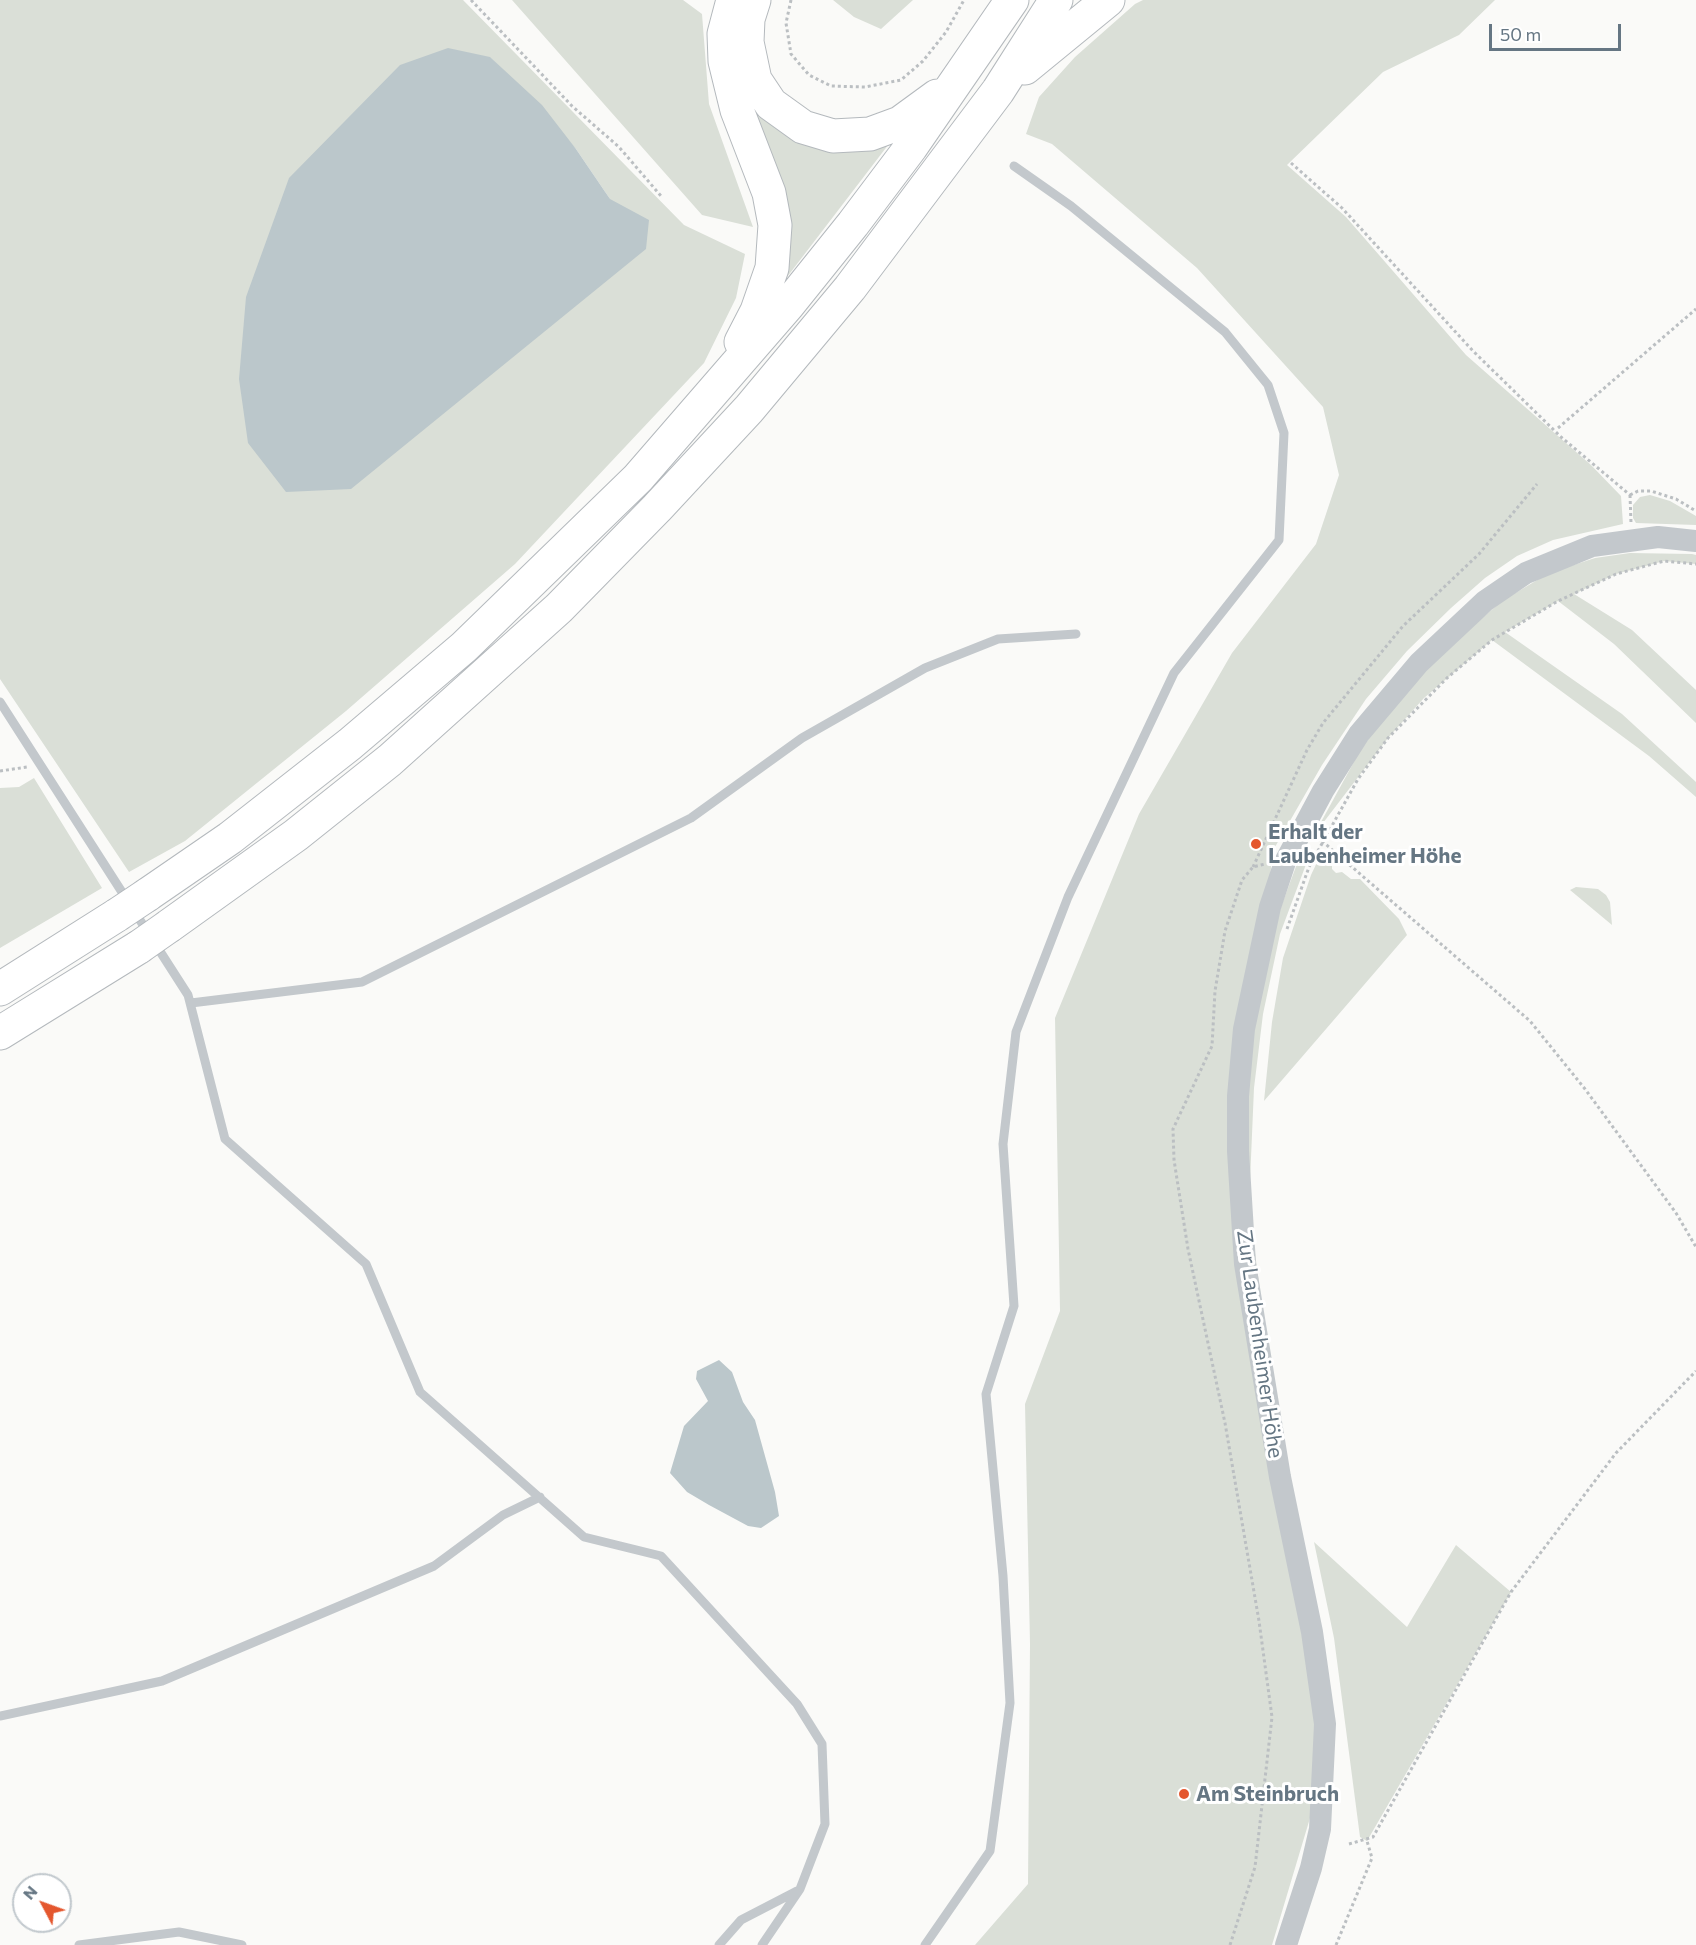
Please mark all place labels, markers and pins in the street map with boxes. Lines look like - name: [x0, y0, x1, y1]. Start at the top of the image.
- place label: Erhalt der Laubenheimer Höhe: [1268, 819, 1461, 869]
- marker: Erhalt der Laubenheimer Höhe: [1249, 837, 1263, 851]
- place label: Am Steinbruch: [1196, 1781, 1339, 1807]
- marker: Am Steinbruch: [1177, 1787, 1191, 1801]

